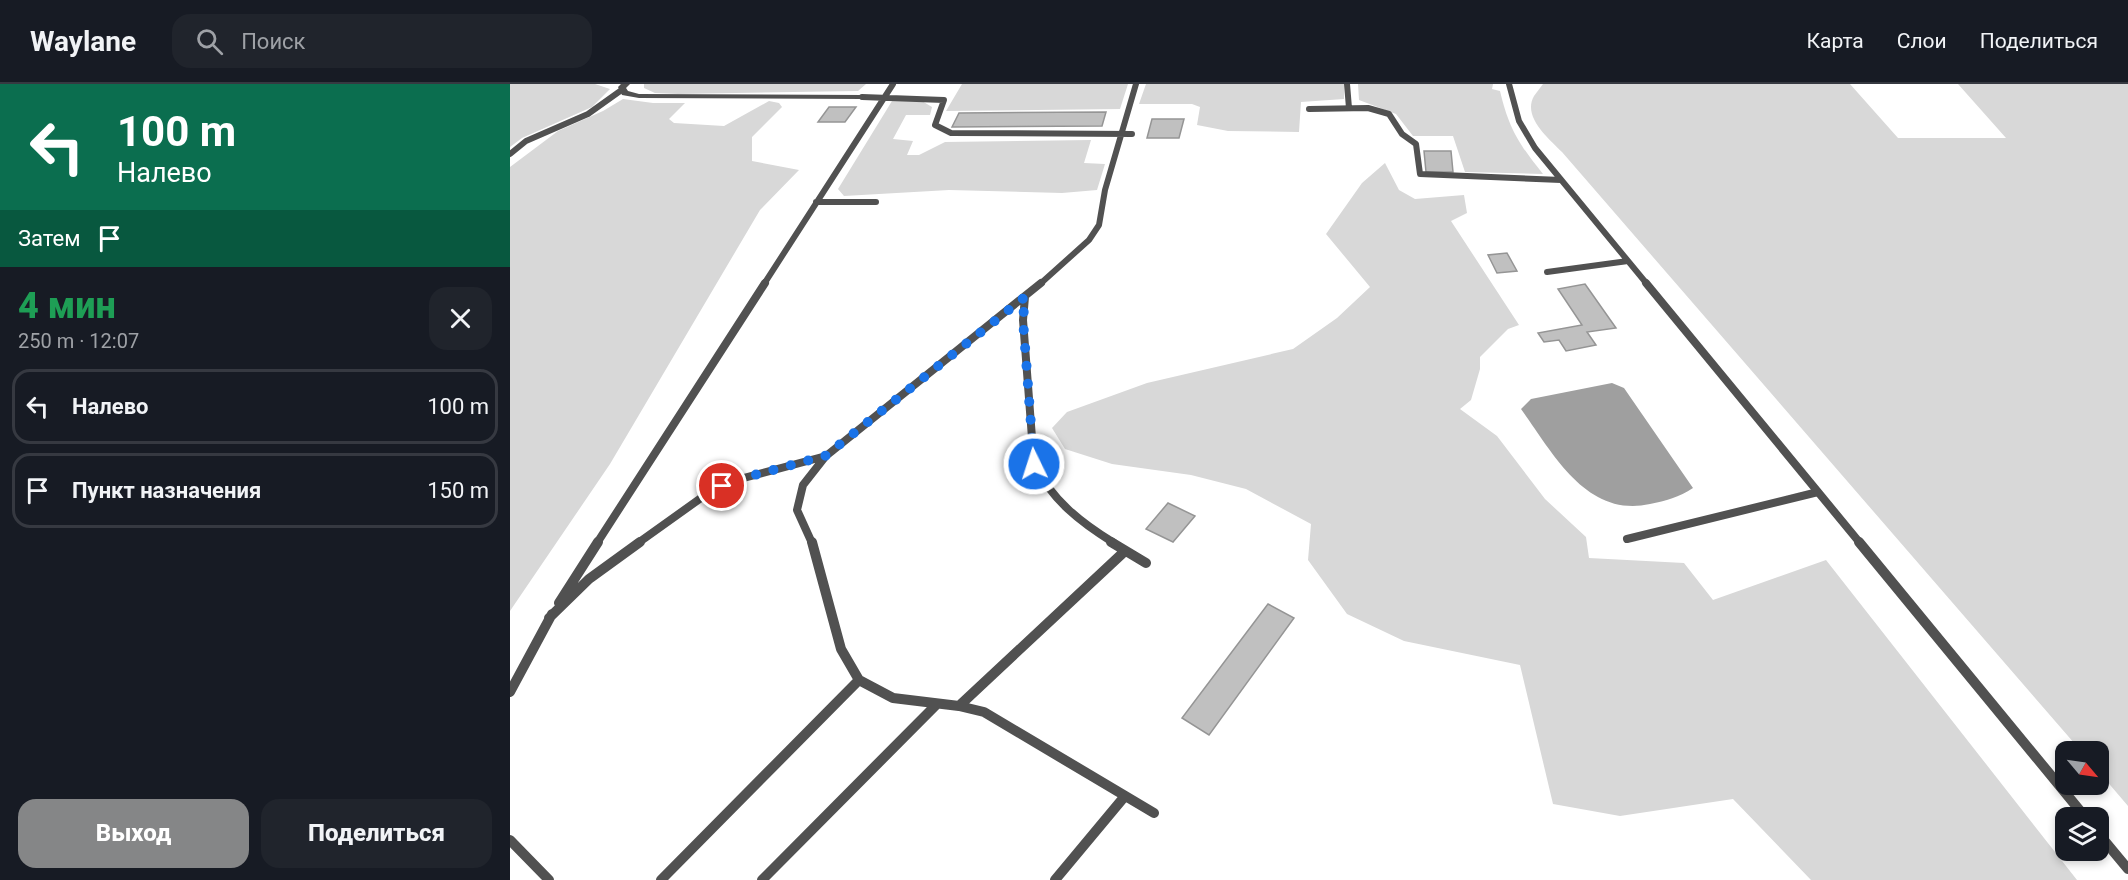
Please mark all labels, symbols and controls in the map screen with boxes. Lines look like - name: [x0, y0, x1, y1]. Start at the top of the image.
- search box: [172, 14, 592, 68]
- text: Waylane: [30, 25, 136, 58]
- icon: search: [193, 25, 226, 58]
- text: Поиск: [241, 29, 306, 54]
- text: Карта: [1807, 29, 1864, 53]
- text: Слои: [1897, 29, 1947, 53]
- text: Поделиться: [1980, 29, 2098, 53]
- text: 100 m: [117, 107, 236, 156]
- icon: left: [18, 108, 96, 186]
- text: Налево: [117, 157, 212, 189]
- icon: arrive: [93, 222, 126, 255]
- text: Затем: [18, 226, 81, 251]
- text: 4 мин: [18, 285, 116, 327]
- button: close: [429, 287, 492, 350]
- text: 250 m · 12:07: [18, 329, 139, 353]
- icon: left: [21, 390, 54, 423]
- text: Налево: [72, 394, 149, 419]
- text: 100 m: [427, 394, 489, 419]
- position arrow: [1002, 432, 1066, 496]
- pin: [696, 460, 747, 511]
- icon: arrive: [705, 469, 738, 502]
- icon: arrive: [21, 474, 54, 507]
- text: Пункт назначения: [72, 478, 261, 503]
- text: 150 m: [427, 478, 489, 503]
- north arrow: [2055, 741, 2109, 795]
- map controls: [2055, 741, 2109, 861]
- button: Выход: [18, 799, 249, 868]
- button: Поделиться: [261, 799, 492, 868]
- button: layers: [2055, 807, 2109, 861]

